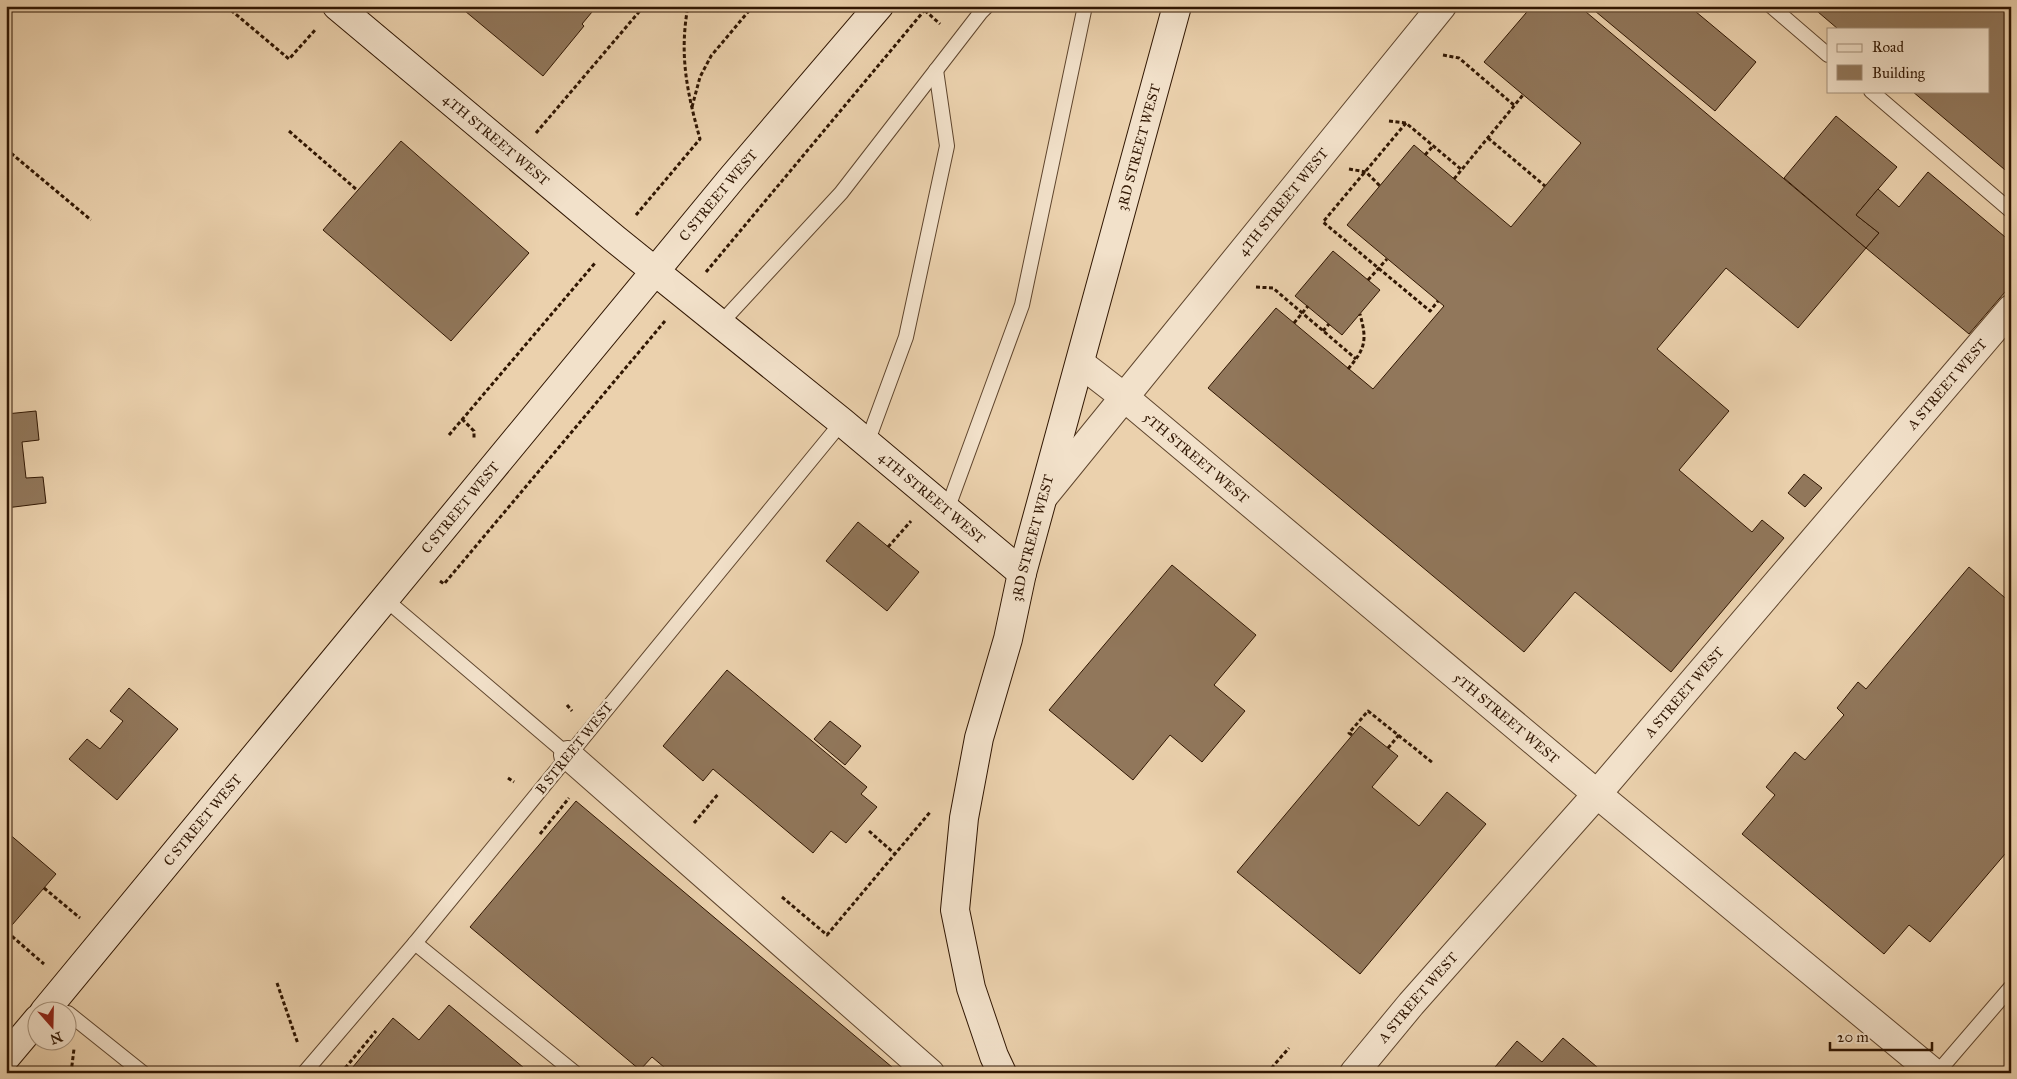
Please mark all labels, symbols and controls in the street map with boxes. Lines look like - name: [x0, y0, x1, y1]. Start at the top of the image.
- legend: [1827, 28, 1990, 92]
- text: Road: [1872, 38, 1904, 56]
- text: Building: [1872, 64, 1926, 82]
- street label: 3RD STREET WEST: [1113, 82, 1164, 213]
- street label: 4TH STREET WEST: [439, 91, 553, 190]
- street label: 4TH STREET WEST: [1235, 145, 1332, 259]
- street label: C STREET WEST: [676, 146, 762, 245]
- street label: A STREET WEST: [1903, 335, 1991, 434]
- street label: 5TH STREET WEST: [1140, 409, 1252, 507]
- street label: 4TH STREET WEST: [875, 449, 989, 548]
- street label: C STREET WEST: [418, 458, 504, 557]
- street label: 3RD STREET WEST: [1008, 472, 1058, 603]
- street label: A STREET WEST: [1640, 643, 1728, 742]
- street label: 5TH STREET WEST: [1450, 669, 1563, 768]
- street label: B STREET WEST: [532, 699, 617, 798]
- street label: C STREET WEST: [160, 771, 246, 870]
- street label: A STREET WEST: [1374, 949, 1462, 1047]
- north arrow: [28, 1002, 78, 1052]
- scale bar: [1830, 1019, 1932, 1051]
- text: N: [48, 1028, 65, 1048]
- text: 20 m: [1837, 1028, 1869, 1046]

